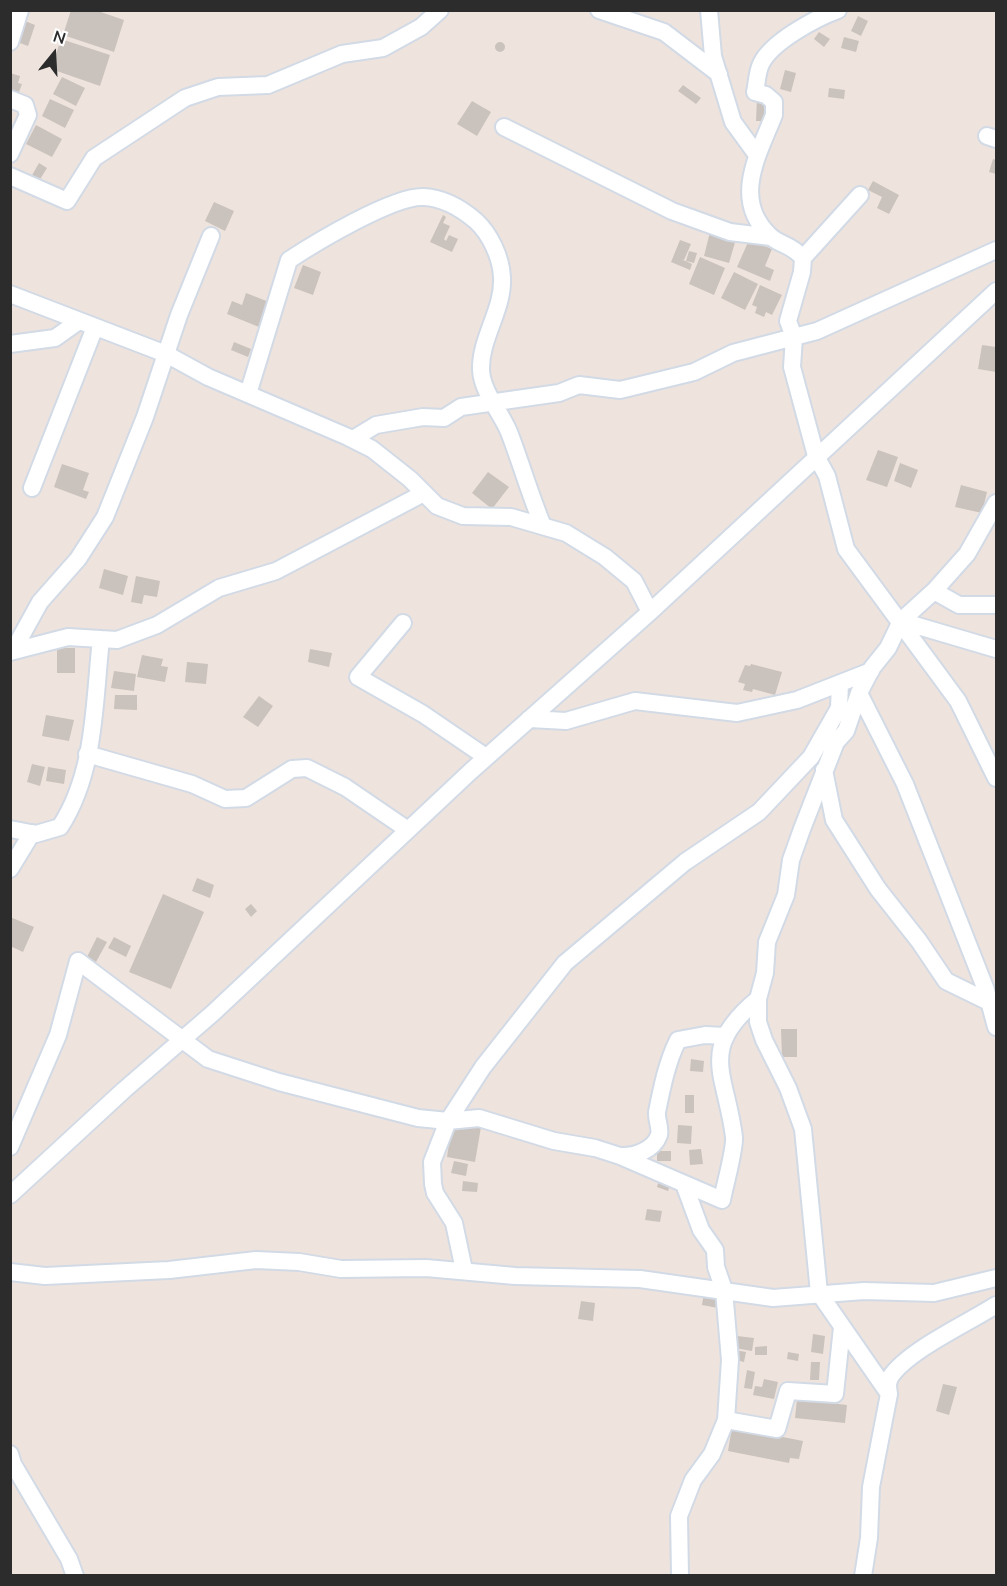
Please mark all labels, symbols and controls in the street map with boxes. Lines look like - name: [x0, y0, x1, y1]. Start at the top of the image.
- north arrow: [24, 24, 84, 84]
- text: N: [51, 26, 68, 48]

